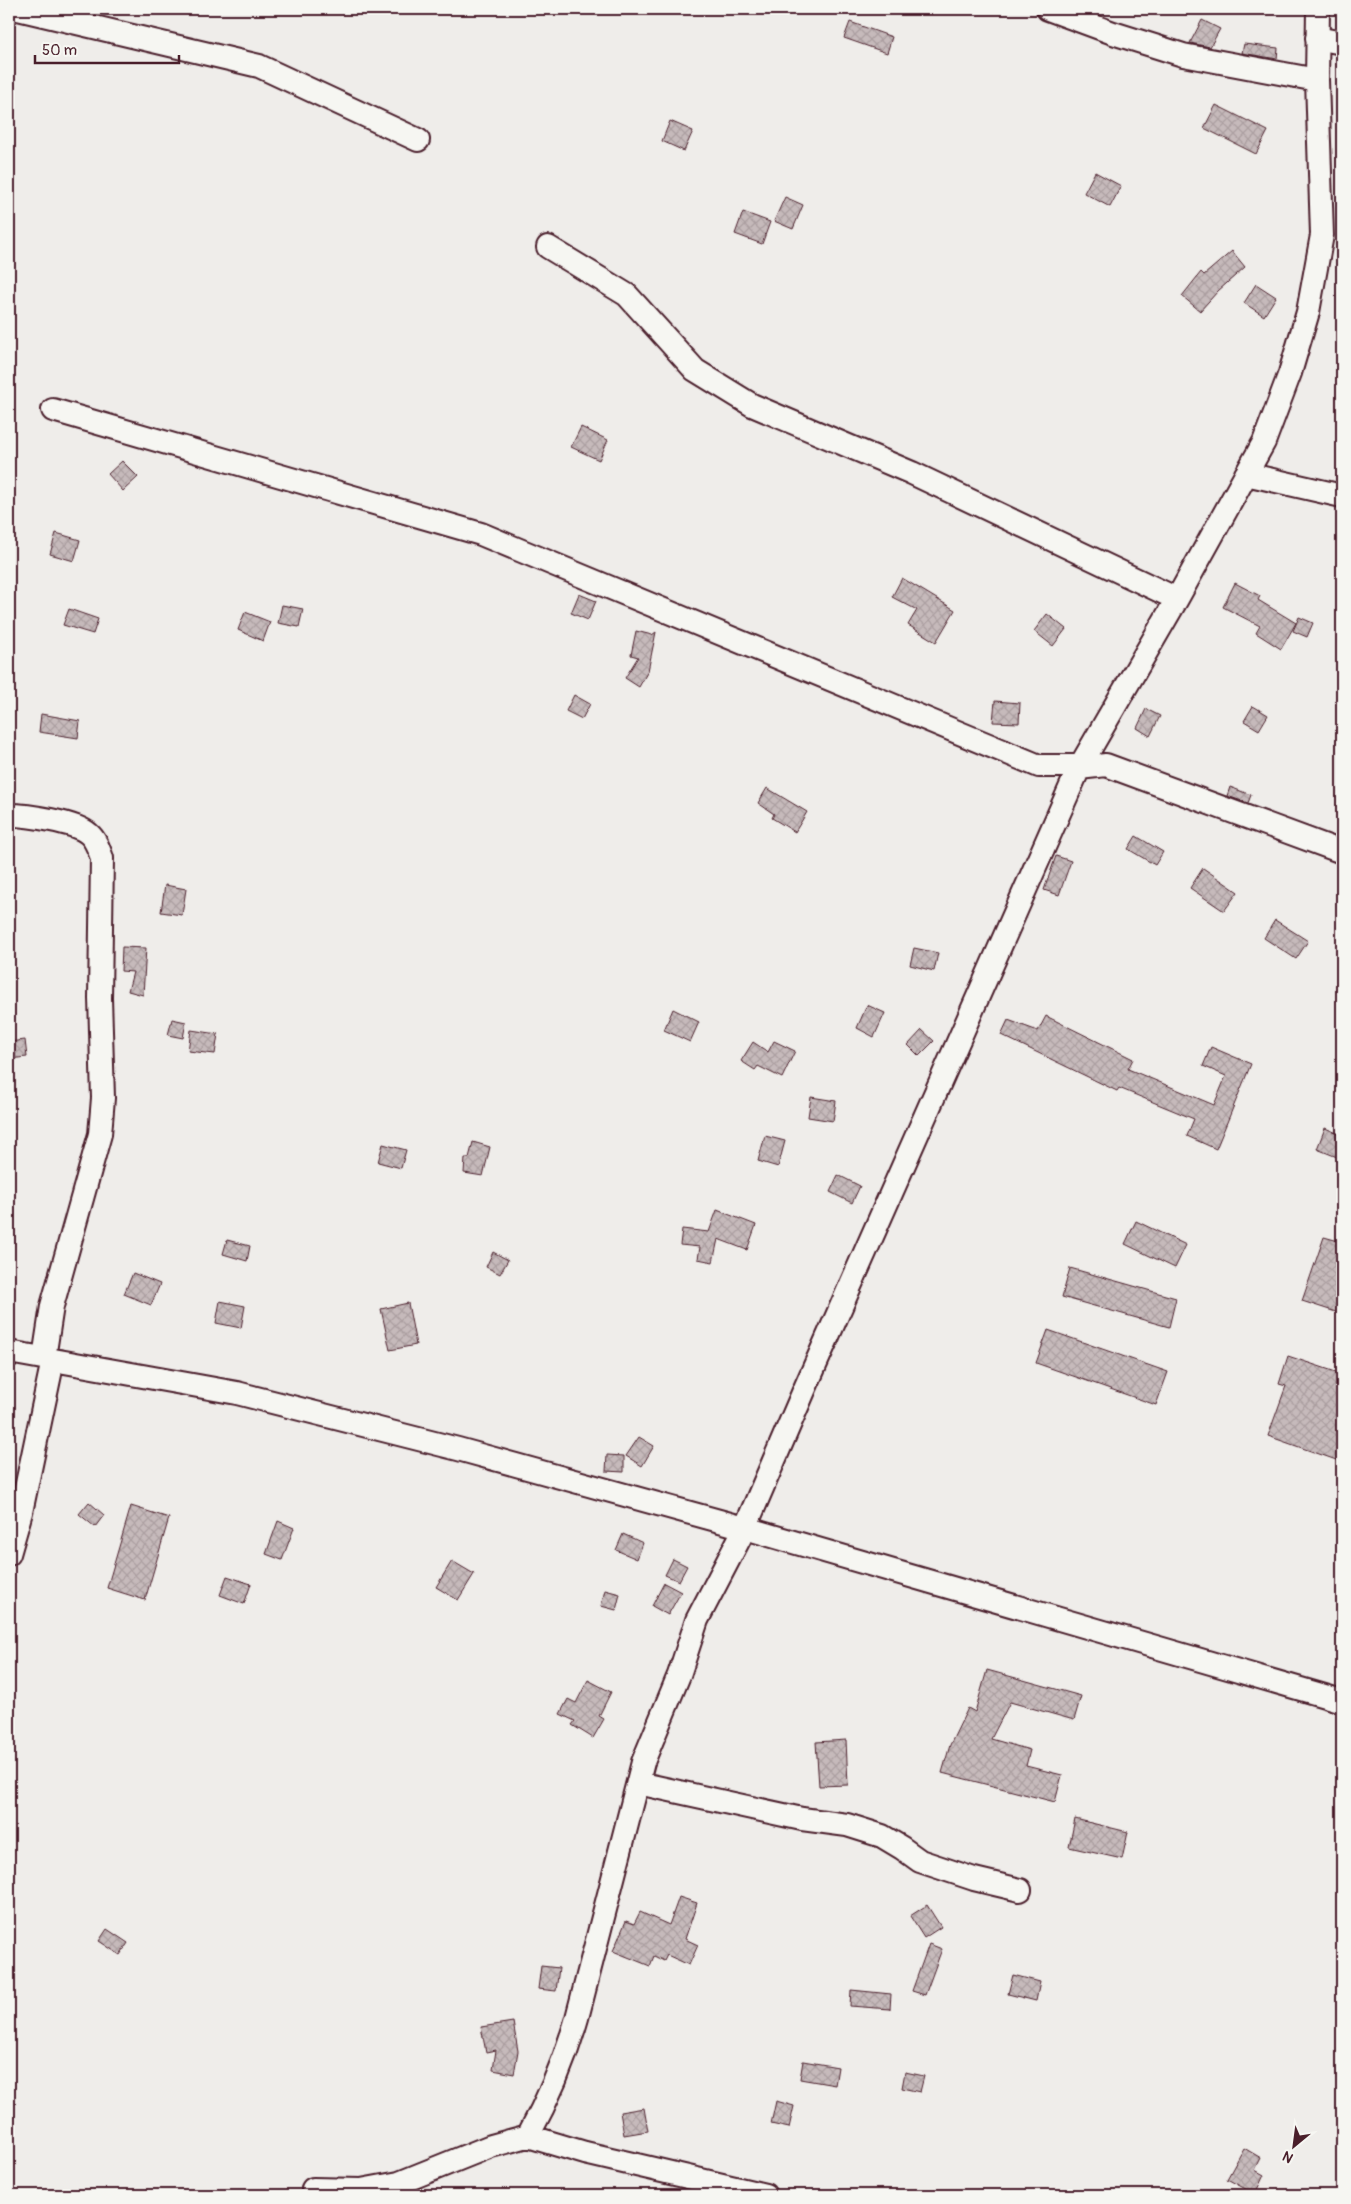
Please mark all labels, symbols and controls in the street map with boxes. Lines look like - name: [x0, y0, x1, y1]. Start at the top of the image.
- scale bar: [35, 32, 179, 64]
- text: 50 m: [42, 41, 77, 60]
- north arrow: [1268, 2122, 1318, 2172]
- text: N: [1280, 2147, 1296, 2167]

